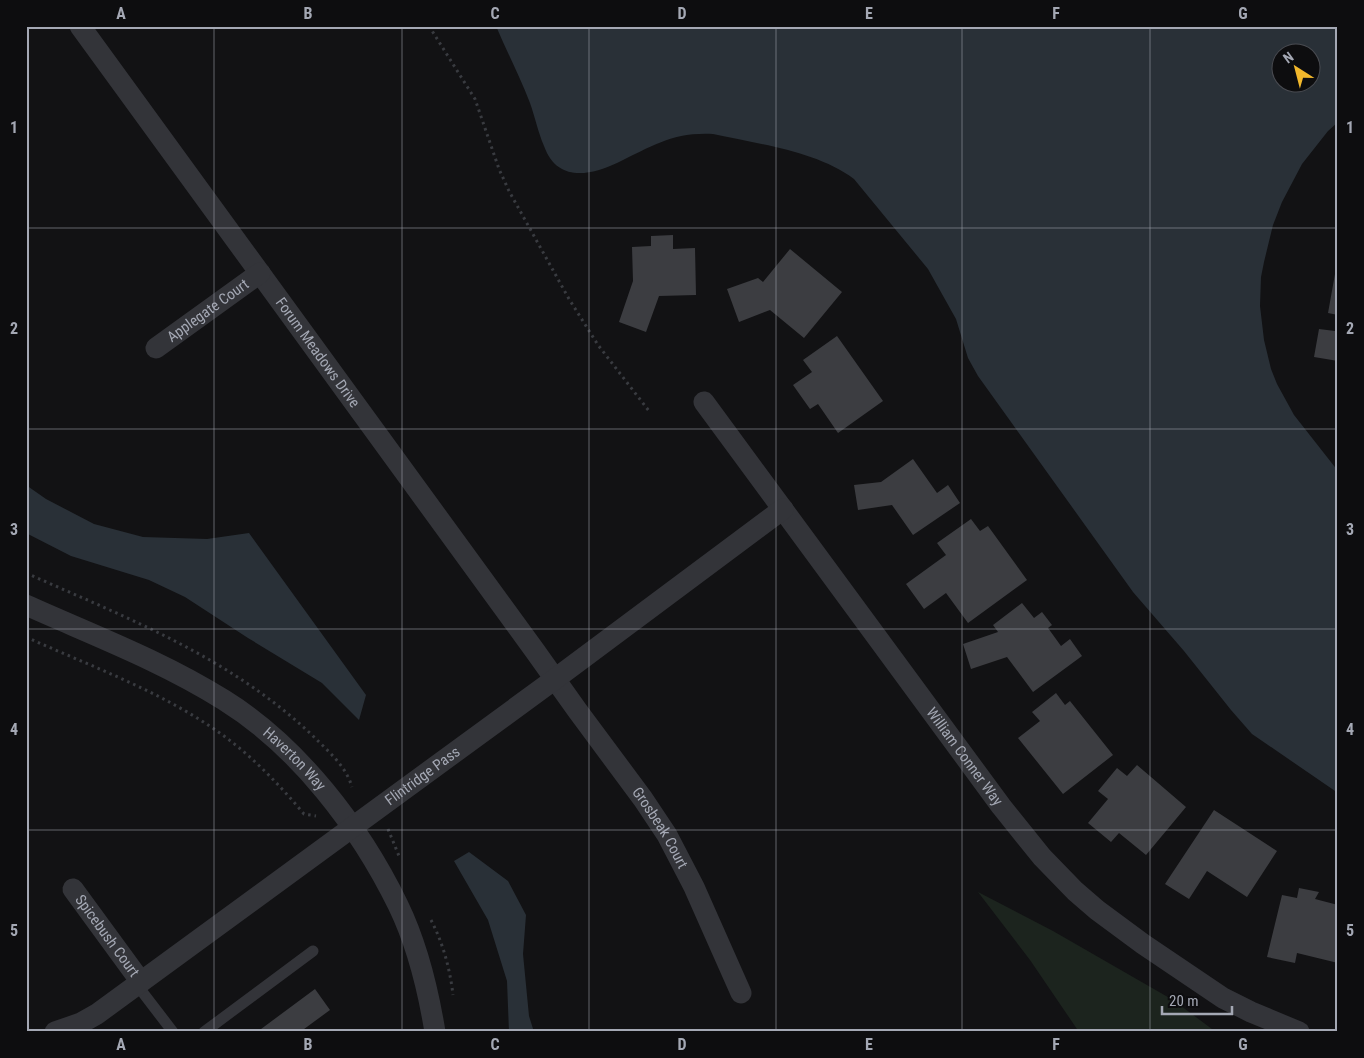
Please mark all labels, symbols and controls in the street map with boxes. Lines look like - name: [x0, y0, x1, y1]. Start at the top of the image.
- text: A: [116, 4, 126, 23]
- text: B: [304, 4, 313, 23]
- text: C: [490, 4, 500, 23]
- text: D: [677, 4, 687, 23]
- text: E: [865, 4, 873, 23]
- text: F: [1052, 4, 1060, 23]
- text: G: [1238, 4, 1248, 23]
- north arrow: [1272, 42, 1322, 92]
- text: N: [1280, 48, 1297, 66]
- text: 1: [10, 118, 18, 137]
- text: 1: [1346, 118, 1354, 137]
- street label: Applegate Court: [164, 275, 252, 346]
- street label: Forum Meadows Drive: [272, 294, 364, 411]
- text: 2: [10, 319, 18, 338]
- text: 2: [1346, 319, 1354, 338]
- text: 3: [10, 520, 18, 539]
- text: 3: [1346, 520, 1354, 539]
- street label: William Conner Way: [923, 704, 1007, 809]
- text: 4: [10, 720, 18, 739]
- text: 4: [1346, 720, 1354, 739]
- street label: Haverton Way: [259, 723, 330, 794]
- street label: Flintridge Pass: [381, 743, 463, 809]
- street label: Grosbeak Court: [628, 784, 692, 872]
- street label: Spicebush Court: [71, 891, 143, 980]
- text: 5: [10, 921, 18, 940]
- text: 5: [1346, 921, 1354, 940]
- scale bar: [1162, 983, 1232, 1015]
- text: 20 m: [1169, 992, 1199, 1010]
- text: A: [116, 1035, 126, 1054]
- text: B: [304, 1035, 313, 1054]
- text: C: [490, 1035, 500, 1054]
- text: D: [677, 1035, 687, 1054]
- text: E: [865, 1035, 873, 1054]
- text: F: [1052, 1035, 1060, 1054]
- text: G: [1238, 1035, 1248, 1054]

